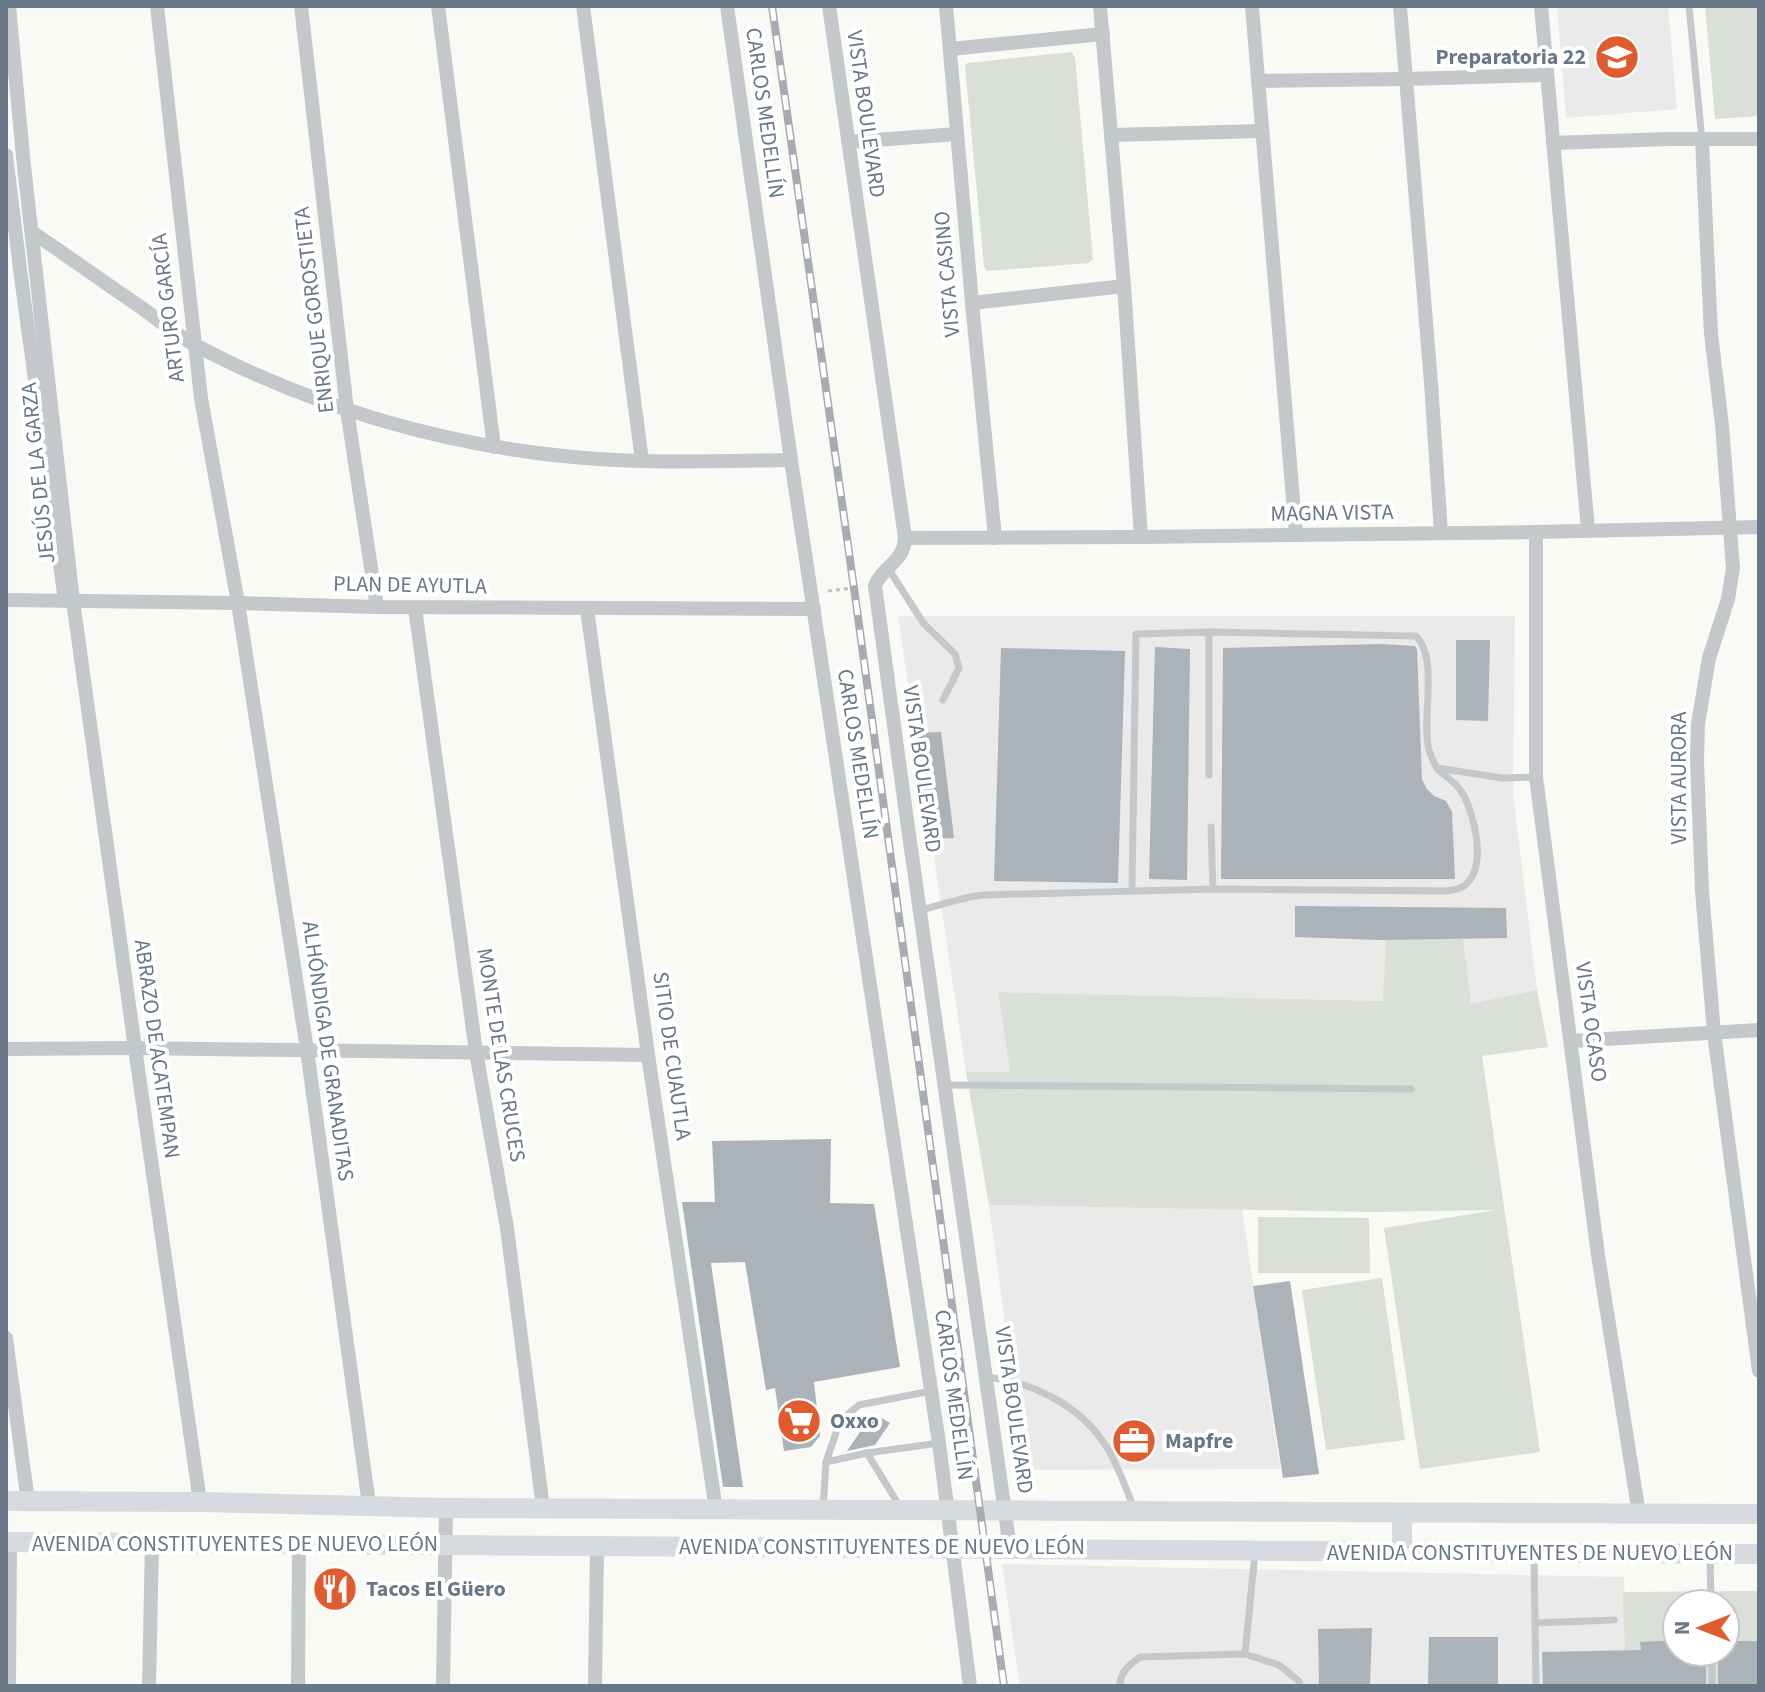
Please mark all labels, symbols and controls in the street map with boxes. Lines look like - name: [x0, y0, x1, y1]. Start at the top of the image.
- street label: CARLOS MEDELLÍN: [737, 26, 793, 200]
- street label: VISTA BOULEVARD: [838, 28, 894, 200]
- school or university icon: Preparatoria 22: [1593, 33, 1641, 81]
- place label: Preparatoria 22: [1435, 41, 1586, 73]
- street label: ENRIQUE GOROSTIETA: [285, 205, 343, 415]
- street label: VISTA CASINO: [926, 210, 968, 338]
- street label: ARTURO GARCÍA: [143, 232, 193, 384]
- street label: JESÚS DE LA GARZA: [13, 381, 63, 565]
- street label: MAGNA VISTA: [1270, 496, 1394, 530]
- street label: PLAN DE AYUTLA: [333, 568, 487, 602]
- street label: CARLOS MEDELLÍN: [829, 667, 887, 841]
- street label: VISTA BOULEVARD: [894, 683, 950, 855]
- street label: VISTA AURORA: [1663, 711, 1695, 845]
- street label: ALHÓNDIGA DE GRANADITAS: [294, 919, 362, 1183]
- street label: ABRAZO DE ACATEMPAN: [126, 937, 188, 1161]
- street label: MONTE DE LAS CRUCES: [468, 946, 534, 1164]
- street label: VISTA OCASO: [1567, 960, 1615, 1084]
- street label: SITIO DE CUAUTLA: [644, 970, 700, 1142]
- street label: CARLOS MEDELLÍN: [926, 1308, 982, 1482]
- street label: VISTA BOULEVARD: [986, 1324, 1042, 1496]
- supermarket icon: Oxxo: [775, 1397, 823, 1445]
- place label: Oxxo: [830, 1405, 879, 1437]
- office icon: Mapfre: [1110, 1417, 1158, 1465]
- place label: Mapfre: [1165, 1425, 1233, 1457]
- street label: AVENIDA CONSTITUYENTES DE NUEVO LEÓN: [32, 1528, 438, 1560]
- street label: AVENIDA CONSTITUYENTES DE NUEVO LEÓN: [679, 1531, 1085, 1563]
- street label: AVENIDA CONSTITUYENTES DE NUEVO LEÓN: [1327, 1537, 1733, 1569]
- restaurant icon: Tacos El Güero: [311, 1565, 359, 1613]
- place label: Tacos El Güero: [366, 1573, 506, 1605]
- north arrow: [1661, 1588, 1741, 1668]
- text: N: [1666, 1621, 1698, 1635]

